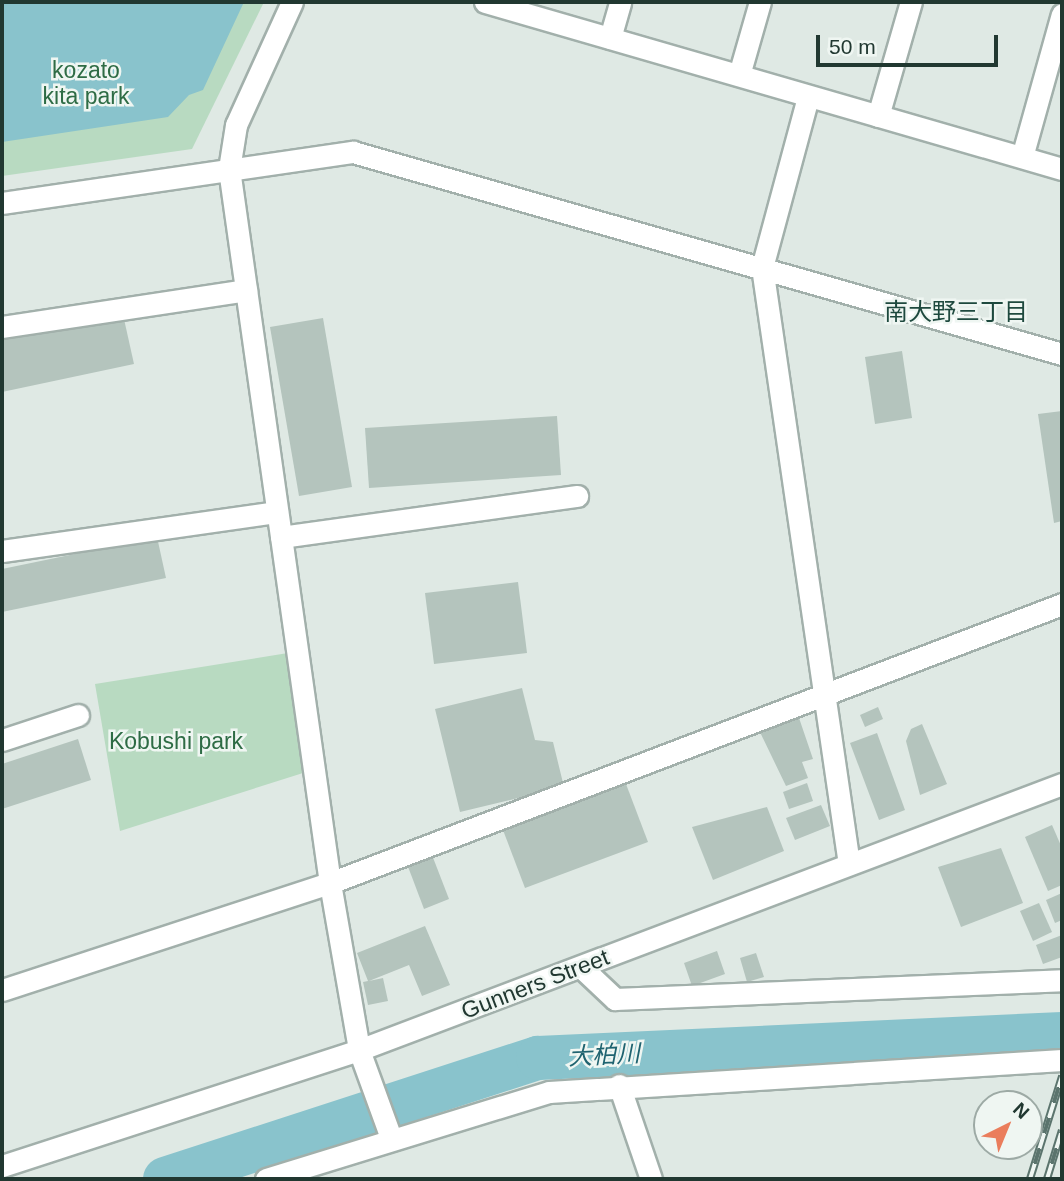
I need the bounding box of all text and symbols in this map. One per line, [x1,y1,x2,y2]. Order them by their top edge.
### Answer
scale bar [819,21,1001,65]
text: 50 m [829,35,876,58]
park label: kozato kita park [43,56,129,110]
district label: 南大野三丁目 [884,298,1028,326]
park label: Kobushi park [109,727,243,755]
street label: Gunners Street [457,943,613,1025]
water label: 大柏川 [567,1039,641,1071]
north arrow [973,1090,1043,1160]
text: N [1009,1098,1033,1123]

